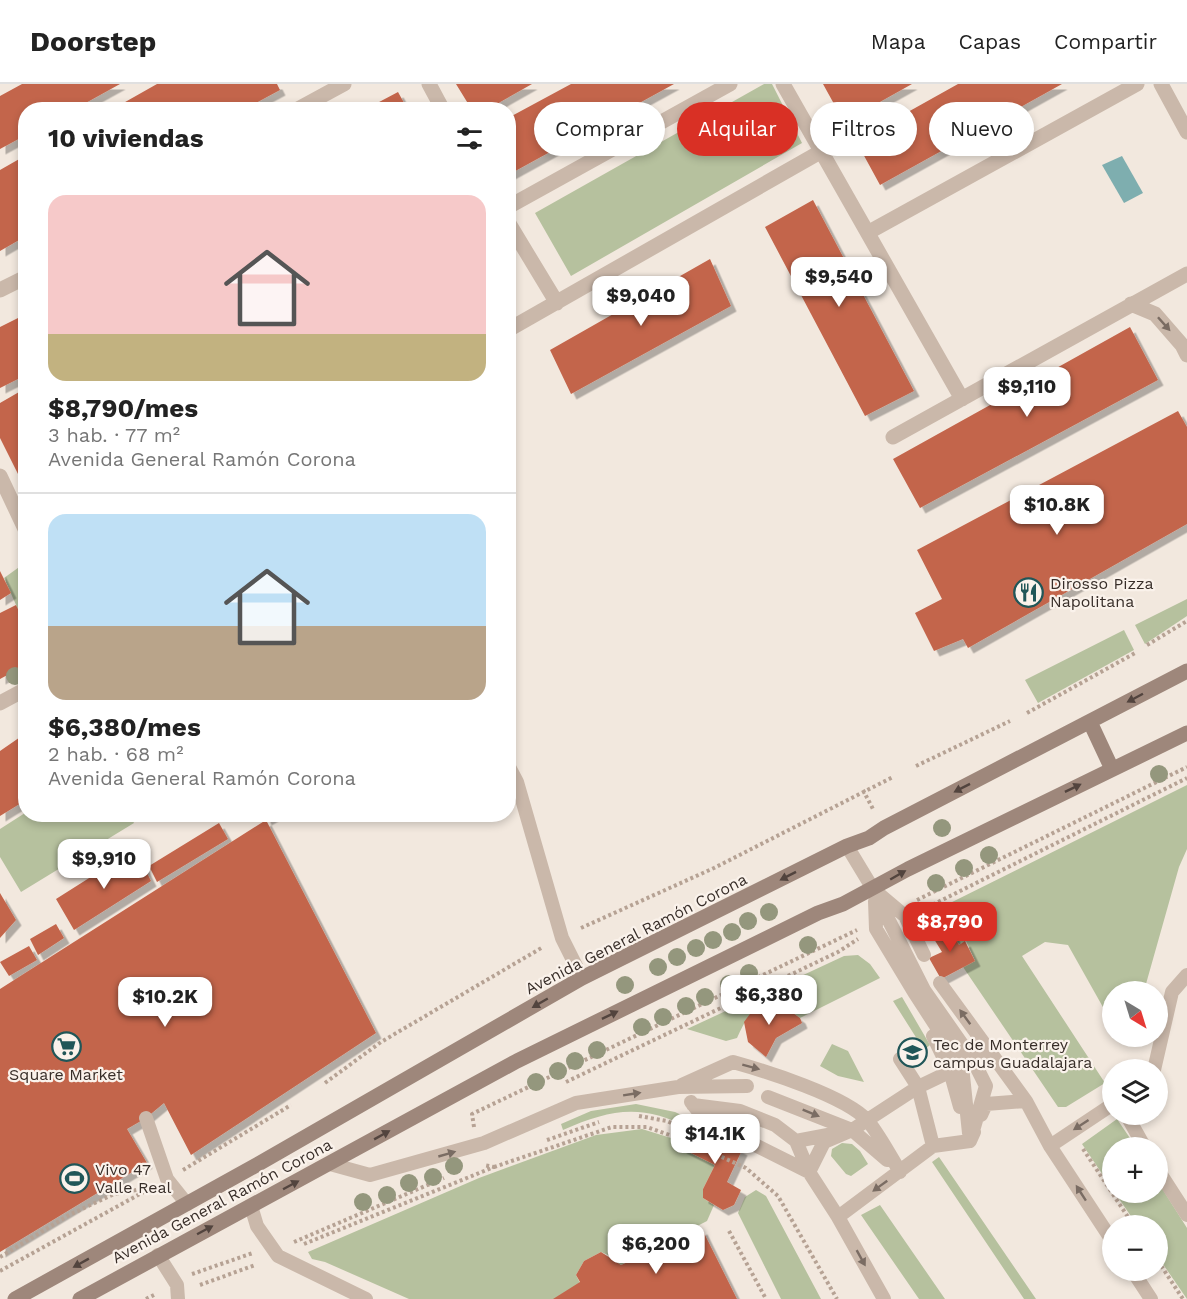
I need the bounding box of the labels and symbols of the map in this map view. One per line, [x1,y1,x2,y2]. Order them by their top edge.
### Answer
pin: $9,540 [790,257,888,308]
pin: $9,040 [592,276,690,327]
one-way arrow [1157,316,1170,331]
pin: $9,110 [978,367,1076,418]
pin: $10.8K [1008,485,1106,536]
place label: Dirosso Pizza Napolitana [1050,574,1154,611]
restaurant icon: Dirosso Pizza Napolitana [1013,576,1045,608]
one-way arrow [1126,693,1143,703]
one-way arrow [953,782,971,792]
one-way arrow [1064,784,1082,794]
pin: $9,910 [55,839,153,890]
street label: Avenida General Ramón Corona [522,870,750,998]
one-way arrow [780,871,797,881]
one-way arrow [890,871,907,881]
pin: $8,790 [901,902,999,953]
pin: $6,380 [720,975,818,1026]
pin: $10.2K [116,977,214,1028]
north arrow [1102,981,1168,1047]
one-way arrow [532,997,548,1008]
one-way arrow [959,1010,971,1026]
one-way arrow [601,1011,618,1020]
supermarket icon: Square Market [50,1030,82,1062]
place label: Tec de Monterrey campus Guadalajara [933,1035,1092,1072]
school or university icon: Tec de Monterrey campus Guadalajara [896,1037,928,1069]
one-way arrow [742,1063,760,1073]
place label: Square Market [9,1065,123,1084]
one-way arrow [622,1090,641,1099]
one-way arrow [802,1108,820,1118]
pin: $14.1K [666,1114,764,1165]
one-way arrow [1073,1119,1089,1130]
one-way arrow [373,1131,390,1141]
street label: Avenida General Ramón Corona [109,1135,335,1267]
one-way arrow [438,1149,456,1158]
place label: Vivo 47 Valle Real [95,1160,172,1197]
sports icon: Vivo 47 Valle Real [58,1162,90,1194]
one-way arrow [283,1180,300,1190]
one-way arrow [873,1180,888,1192]
one-way arrow [1076,1185,1087,1201]
pin: $6,200 [607,1224,705,1275]
one-way arrow [196,1226,214,1236]
one-way arrow [856,1250,866,1267]
one-way arrow [72,1258,89,1268]

